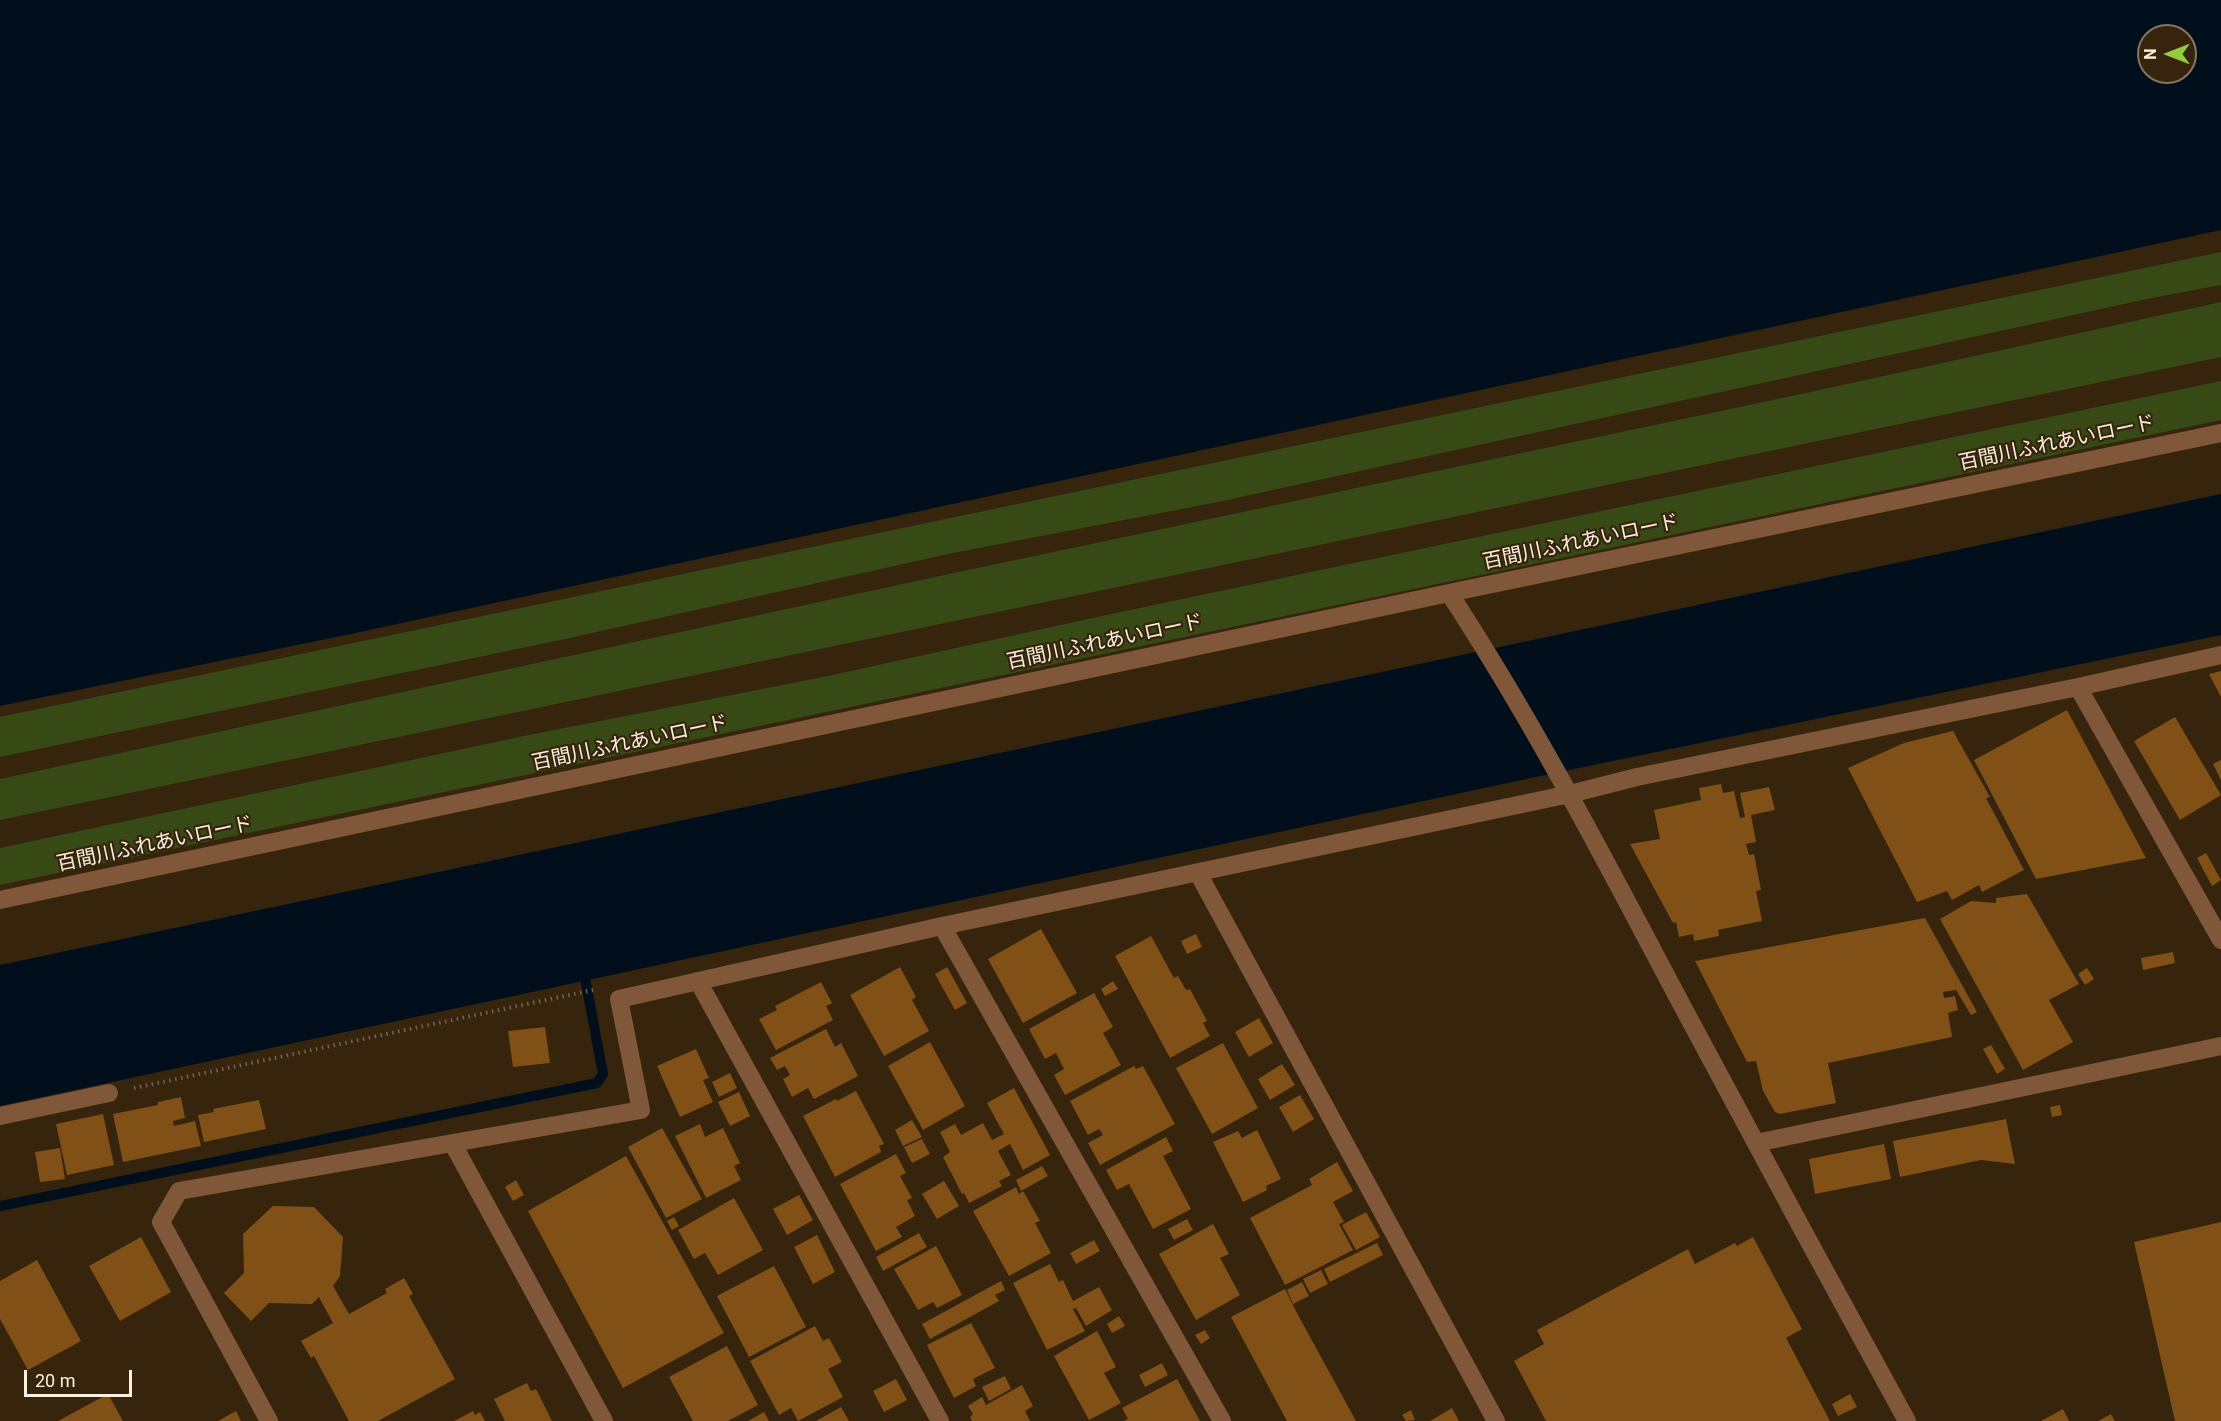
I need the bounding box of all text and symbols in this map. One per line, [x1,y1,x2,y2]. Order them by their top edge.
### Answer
north arrow [2137,24,2197,84]
text: N [2141,48,2160,60]
street label: 百間川ふれあいロード [1957,411,2157,477]
street label: 百間川ふれあいロード [1481,510,1681,576]
street label: 百間川ふれあいロード [1005,610,1205,676]
street label: 百間川ふれあいロード [530,711,730,777]
street label: 百間川ふれあいロード [55,812,255,878]
scale bar [27,1358,135,1396]
text: 20 m [35,1370,75,1391]

